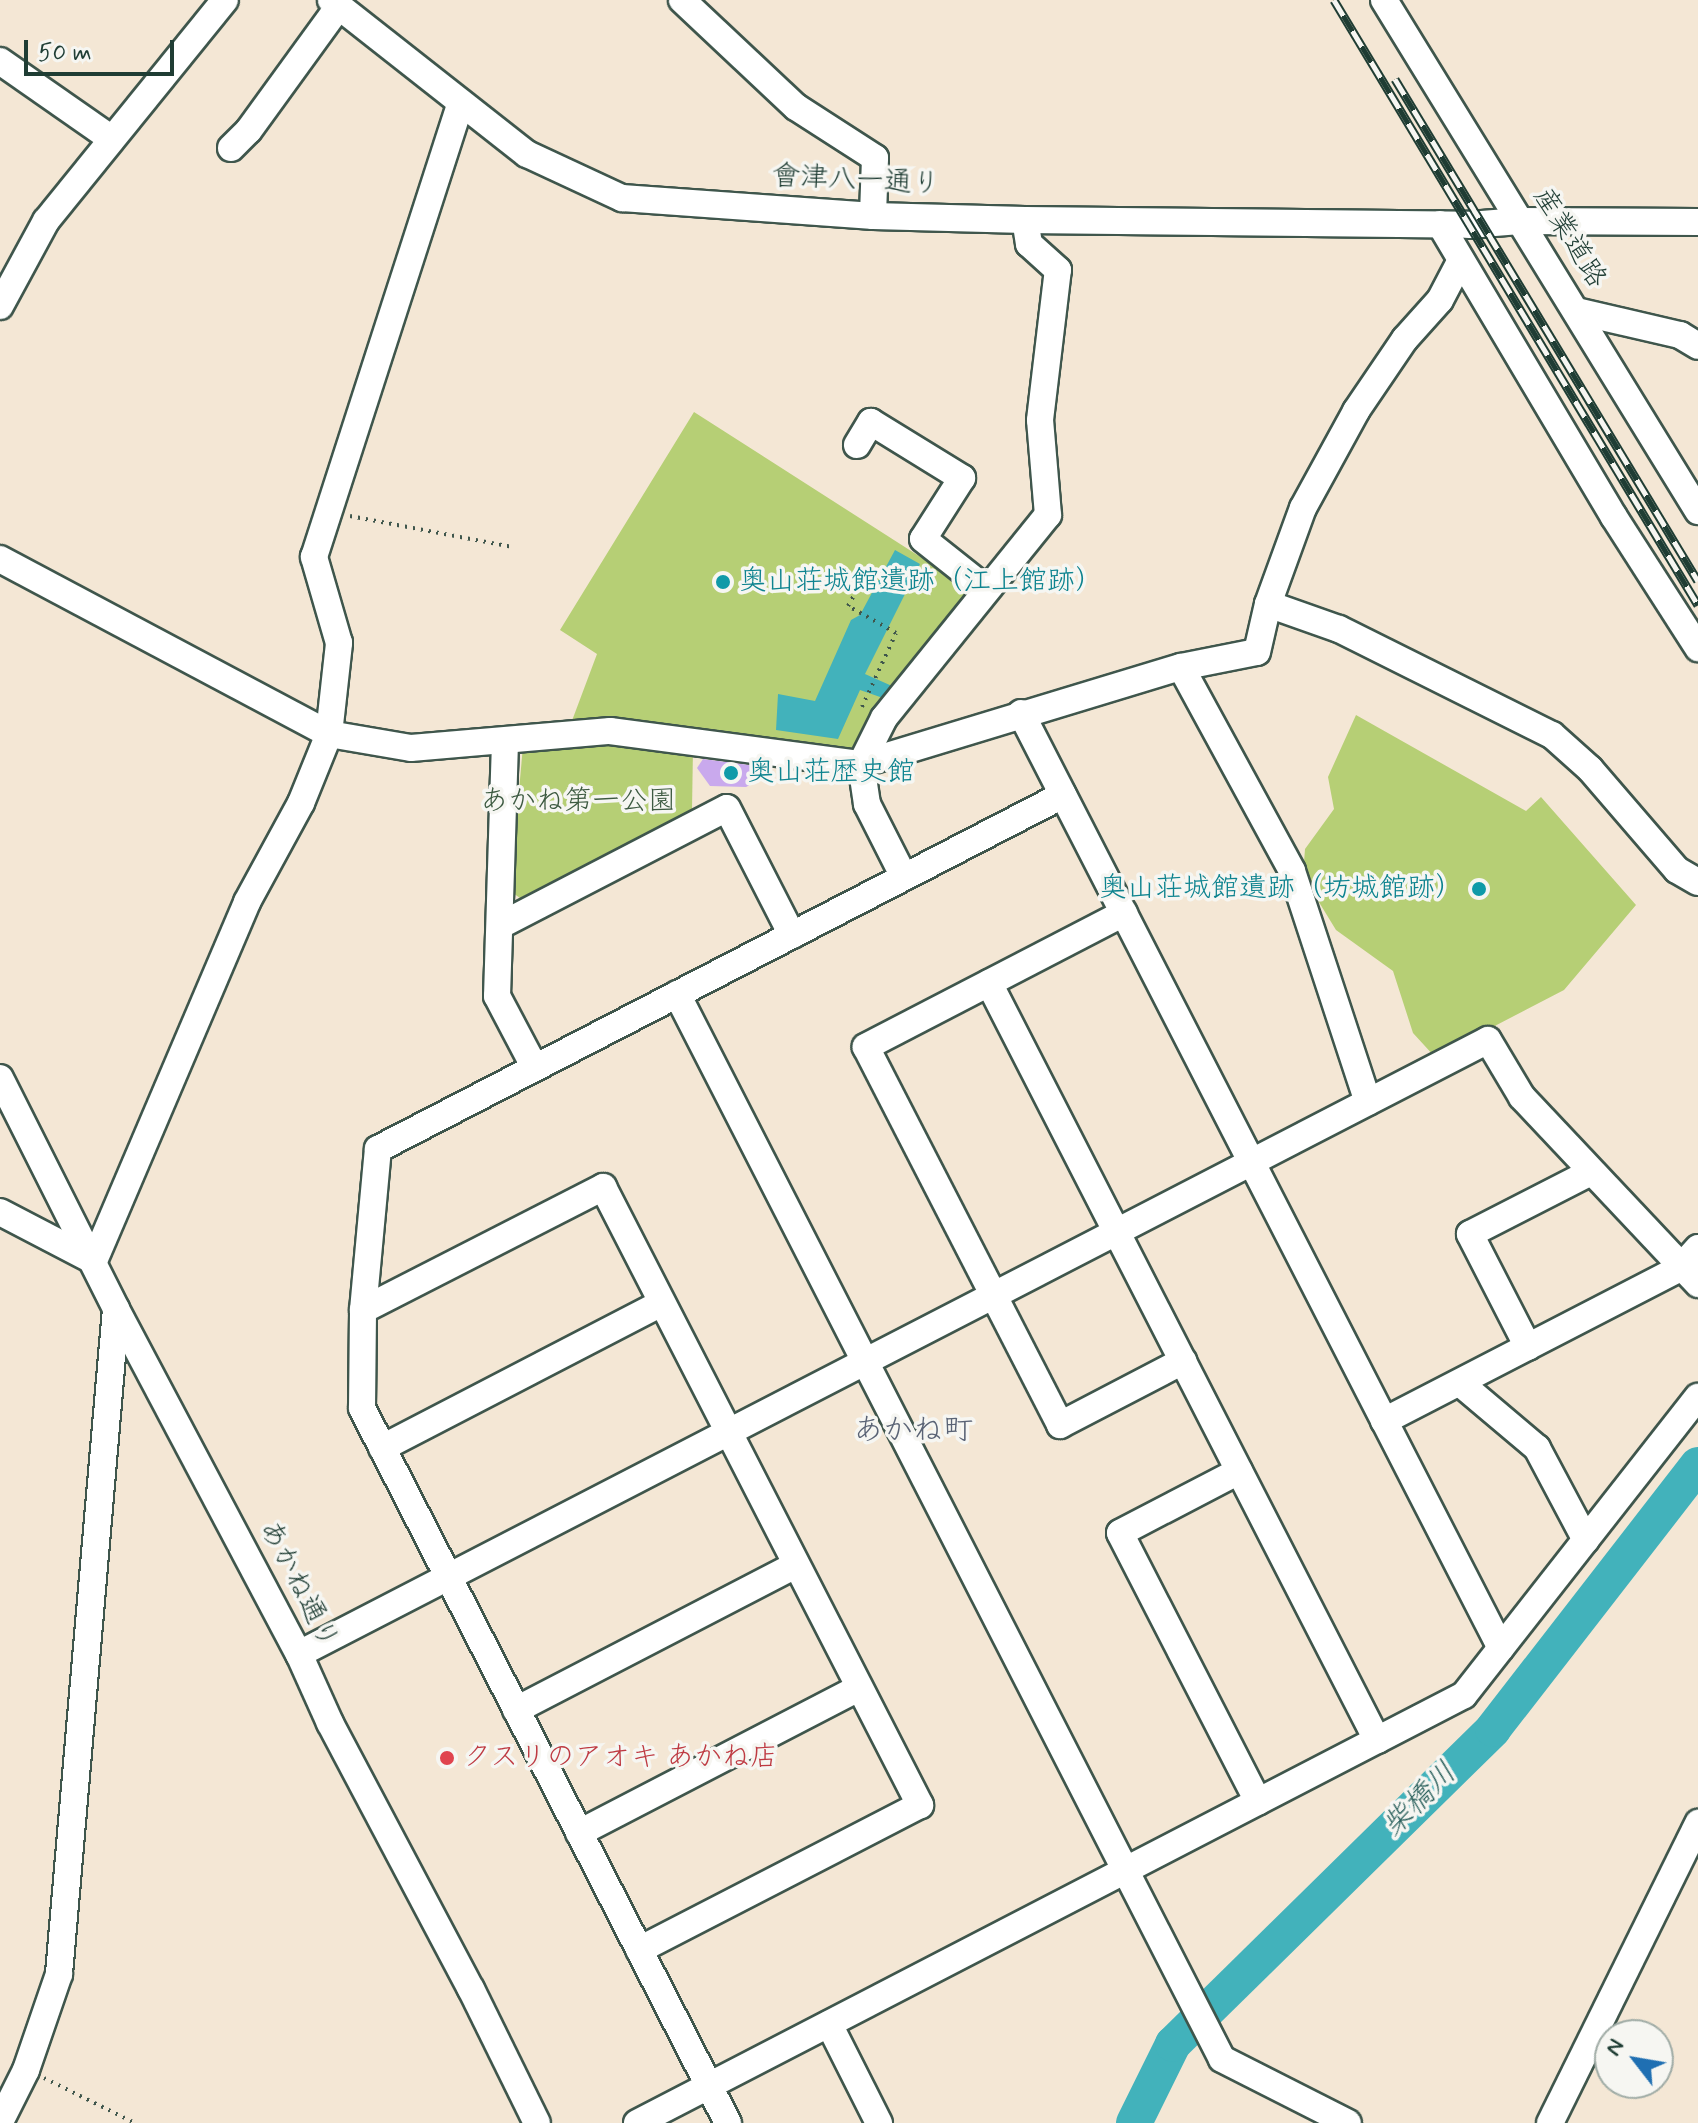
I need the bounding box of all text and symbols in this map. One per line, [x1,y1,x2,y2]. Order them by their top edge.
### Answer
scale bar [28,24,178,74]
text: 50 m [38,38,92,69]
street label: 會津八一通り [771,160,941,202]
street label: 産業道路 [1525,182,1613,294]
place label: 奥山荘城館遺跡（江上館跡） [739,565,1103,599]
marker: 奥山荘城館遺跡（江上館跡） [714,573,732,591]
place label: 奥山荘歴史館 [747,756,915,790]
marker: 奥山荘歴史館 [722,764,740,782]
park label: あかね第一公園 [480,785,676,819]
place label: 奥山荘城館遺跡（坊城館跡） [1099,872,1463,906]
marker: 奥山荘城館遺跡（坊城館跡） [1470,880,1488,898]
district label: あかね町 [853,1413,973,1449]
street label: あかね通り [251,1515,345,1655]
place label: クスリのアオキ あかね店 [463,1741,779,1775]
marker: クスリのアオキ あかね店 [438,1749,456,1767]
water label: 柴橋川 [1375,1755,1465,1845]
north arrow [1594,2019,1674,2099]
text: N [1599,2034,1631,2061]

